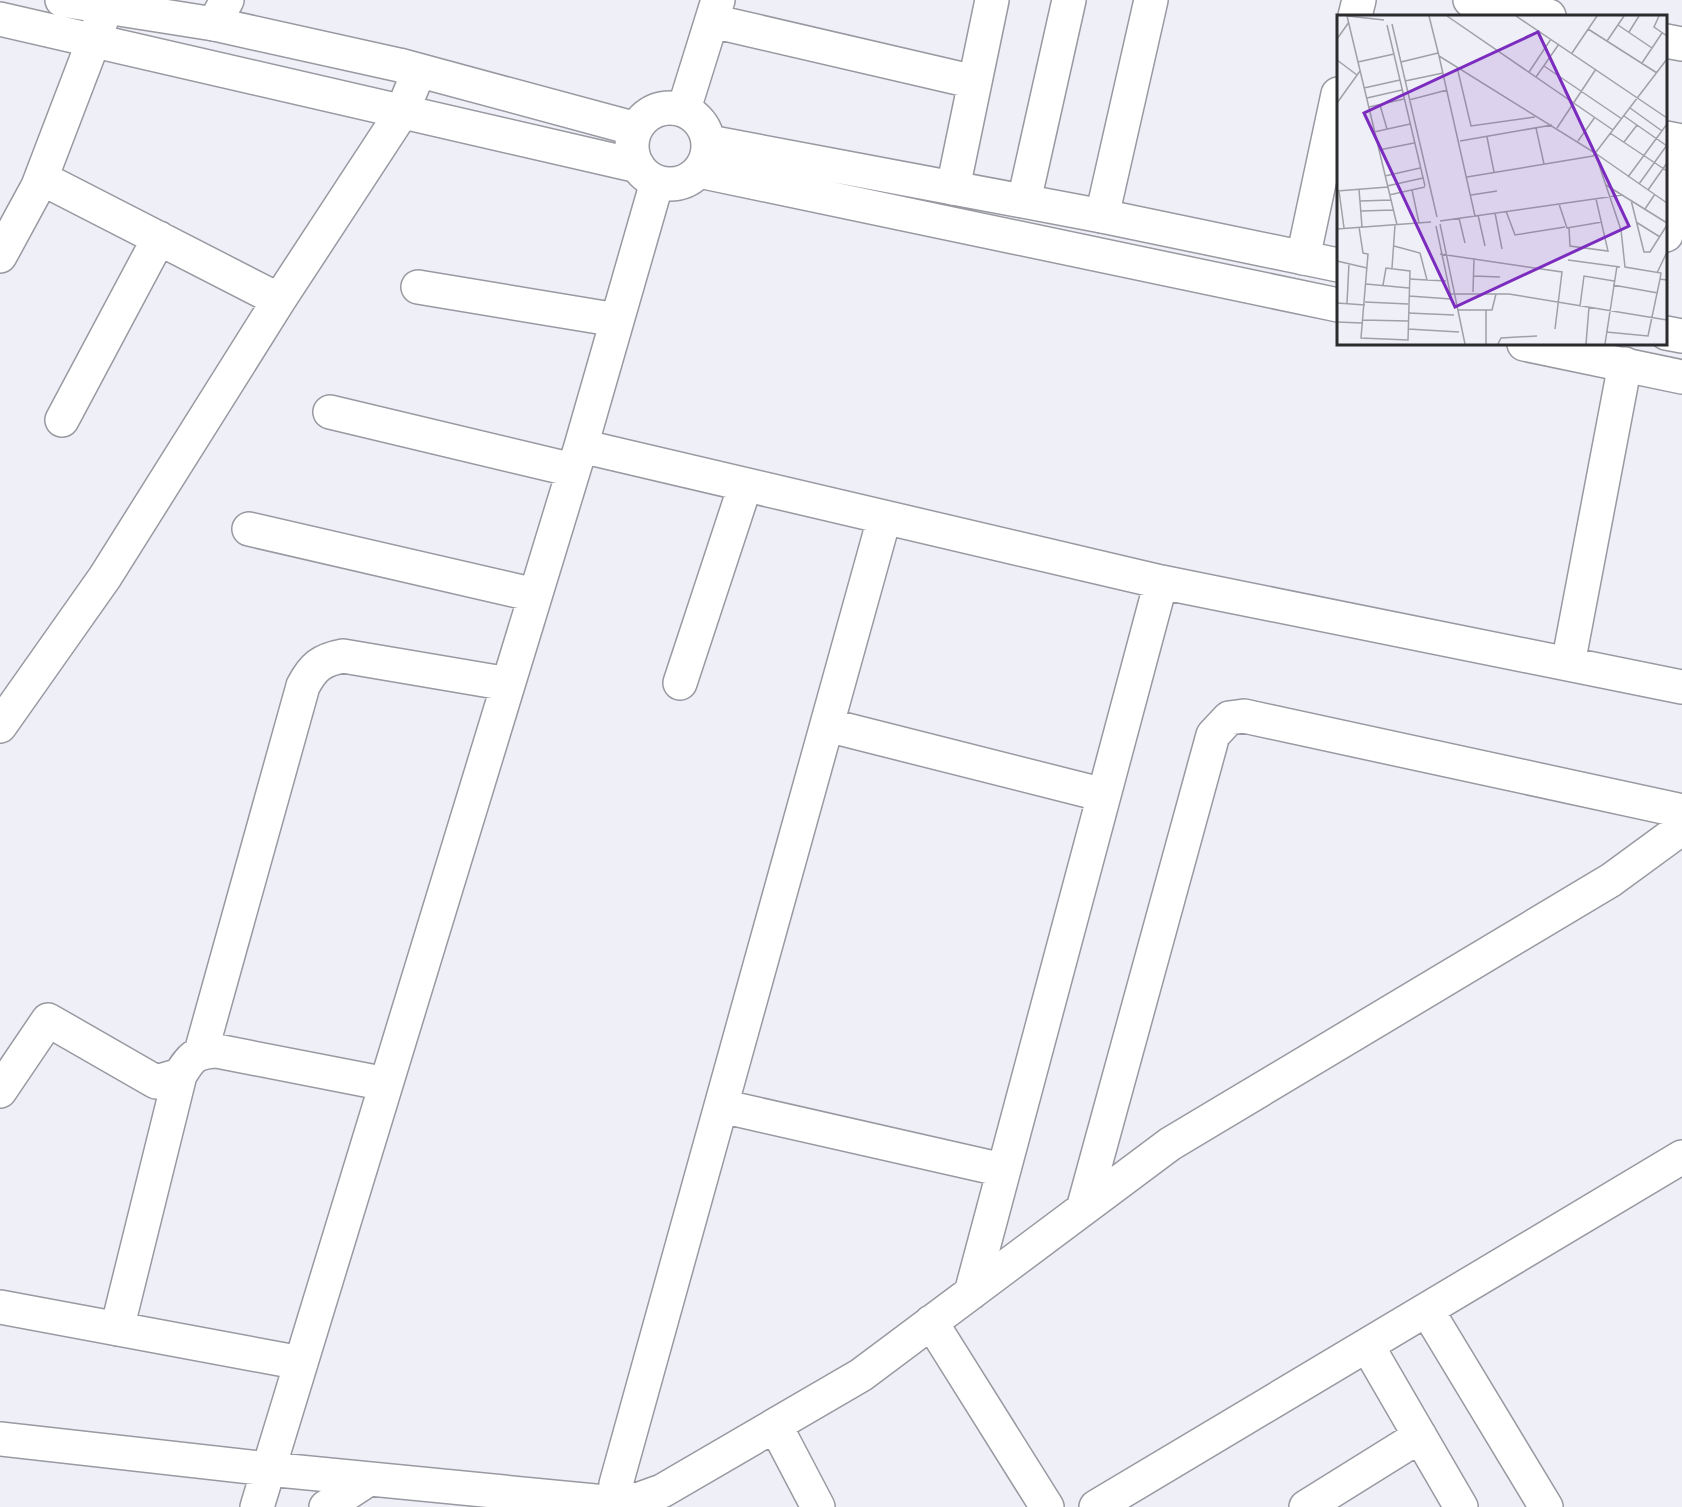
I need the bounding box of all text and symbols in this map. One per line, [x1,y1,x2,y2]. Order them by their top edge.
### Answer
inset map [1337,15,1667,345]

